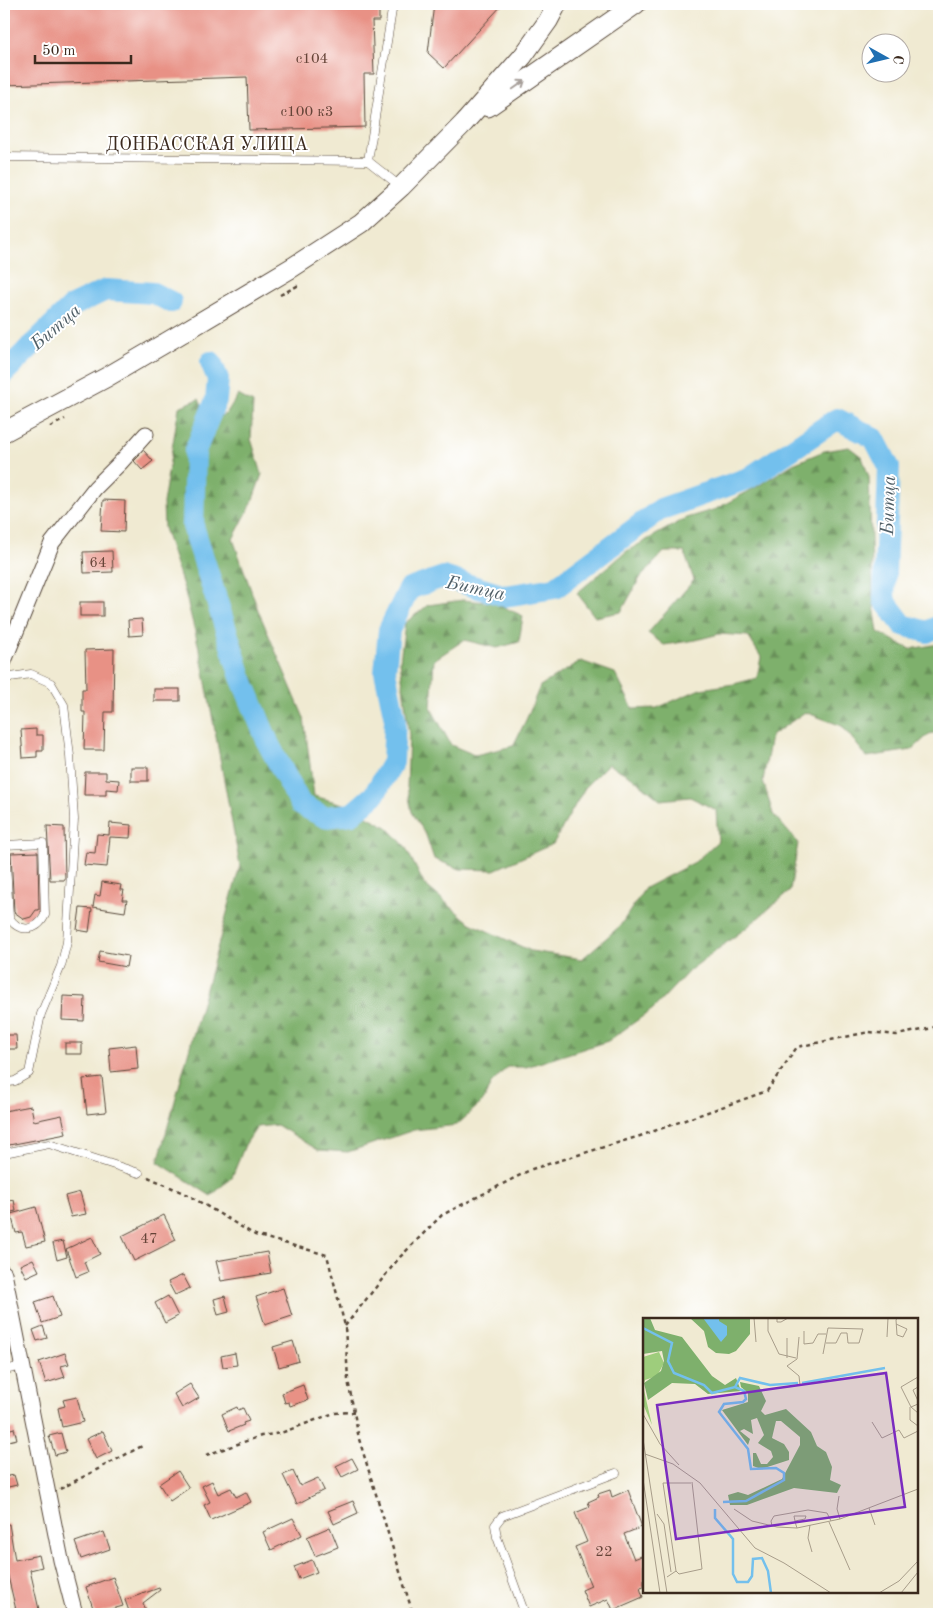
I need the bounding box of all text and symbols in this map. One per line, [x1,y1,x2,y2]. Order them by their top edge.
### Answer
scale bar [35,32,131,64]
north arrow [860,32,910,82]
text: 50 m [42,44,76,59]
house number: с104 [296,52,328,67]
text: С [890,54,905,65]
one-way arrow [512,80,526,90]
house number: с100 к3 [280,105,334,120]
street label: ДОНБАССКАЯ УЛИЦА [106,136,308,154]
water label: Битца [27,301,85,355]
water label: Битца [879,475,900,536]
house number: 64 [89,556,107,571]
water label: Битца [443,574,507,605]
house number: 47 [140,1232,158,1247]
inset map [643,1318,918,1593]
house number: 22 [595,1545,613,1560]

